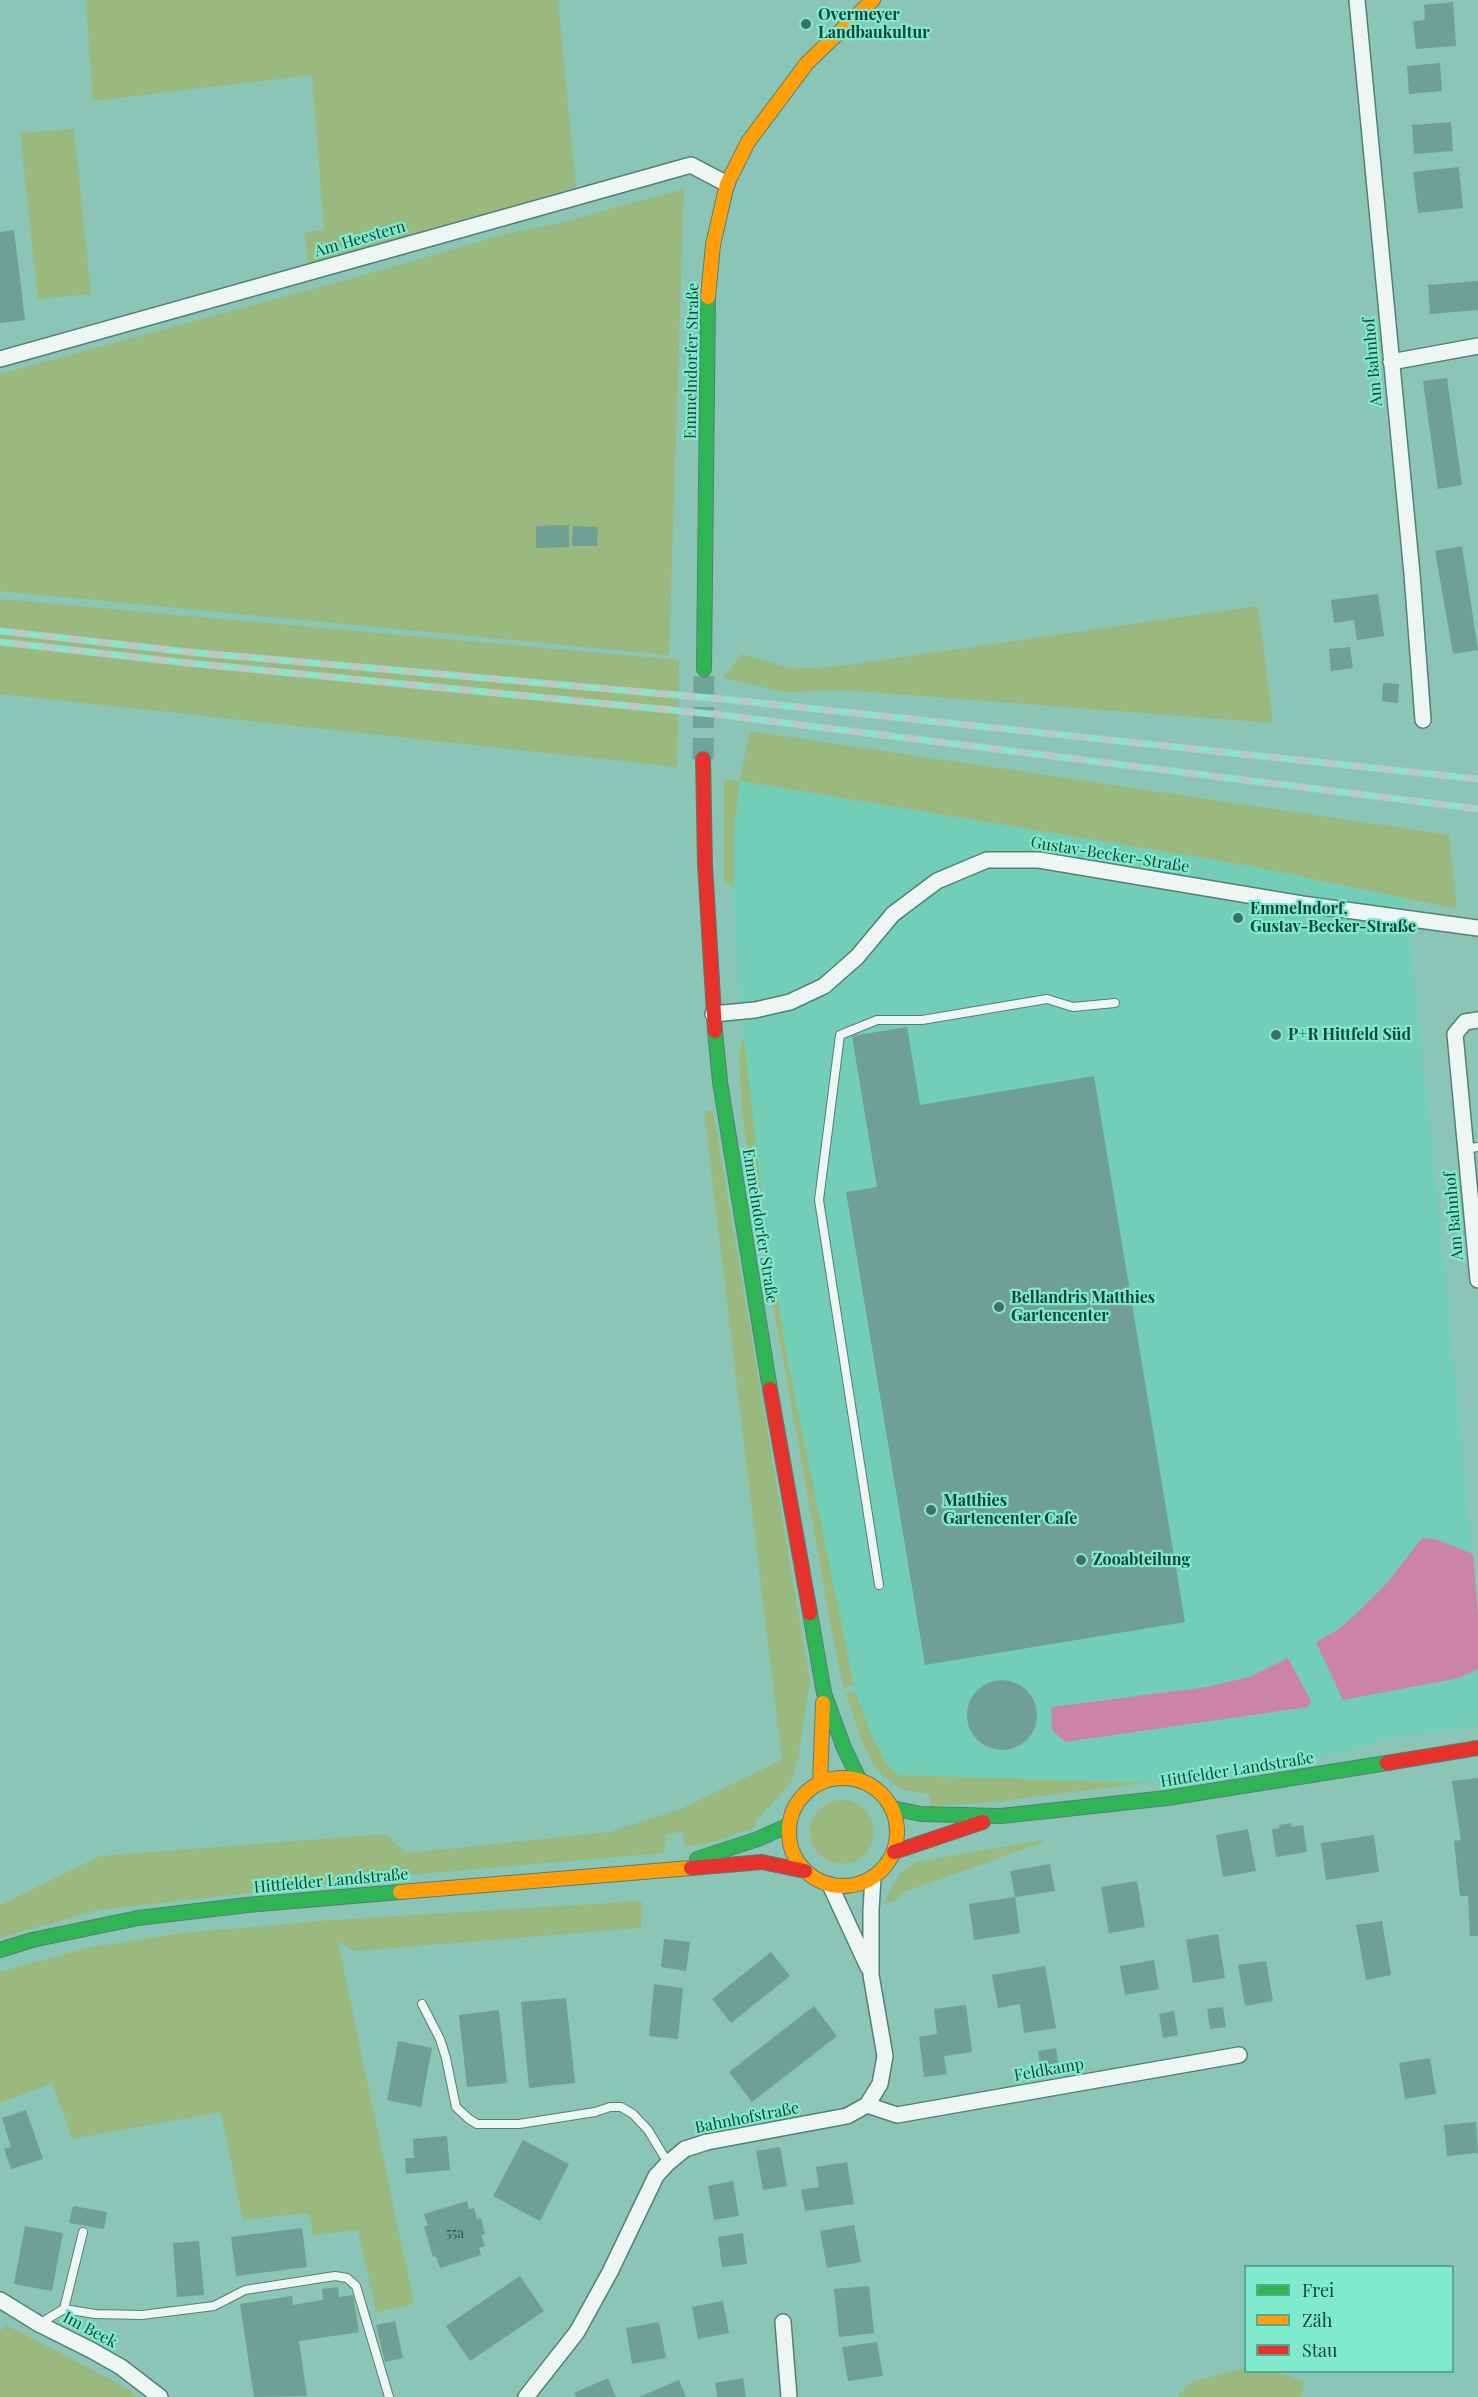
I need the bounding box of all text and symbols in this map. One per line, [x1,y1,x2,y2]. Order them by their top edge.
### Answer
place label: Overmeyer Landbaukultur [818,5,930,43]
marker: Overmeyer Landbaukultur [799,17,813,31]
street label: Am Heestern [312,217,408,261]
street label: Emmelndorfer Straße [681,283,703,439]
street label: Am Bahnhof [1360,317,1386,407]
street label: Gustav-Becker-Straße [1029,833,1191,877]
place label: Emmelndorf, Gustav-Becker-Straße [1250,899,1416,937]
marker: Emmelndorf, Gustav-Becker-Straße [1231,911,1245,925]
place label: P+R Hittfeld Süd [1288,1025,1411,1045]
marker: P+R Hittfeld Süd [1269,1028,1283,1042]
street label: Emmelndorfer Straße [738,1147,782,1305]
street label: Am Bahnhof [1441,1171,1467,1261]
place label: Bellandris Matthies Gartencenter [1011,1288,1155,1326]
marker: Bellandris Matthies Gartencenter [992,1300,1006,1314]
place label: Matthies Gartencenter Cafe [943,1491,1077,1529]
marker: Matthies Gartencenter Cafe [924,1503,938,1517]
place label: Zooabteilung [1093,1550,1190,1570]
marker: Zooabteilung [1074,1553,1088,1567]
street label: Hittfelder Landstraße [1159,1748,1315,1792]
street label: Hittfelder Landstraße [253,1865,409,1897]
street label: Feldkamp [1013,2054,1085,2086]
street label: Bahnhofstraße [693,2098,801,2138]
house number: 55a [446,2226,464,2242]
legend [1244,2265,1454,2373]
text: Frei [1302,2278,1334,2302]
street label: Im Beek [60,2308,120,2352]
text: Zäh [1302,2308,1332,2332]
text: Stau [1302,2338,1338,2362]

